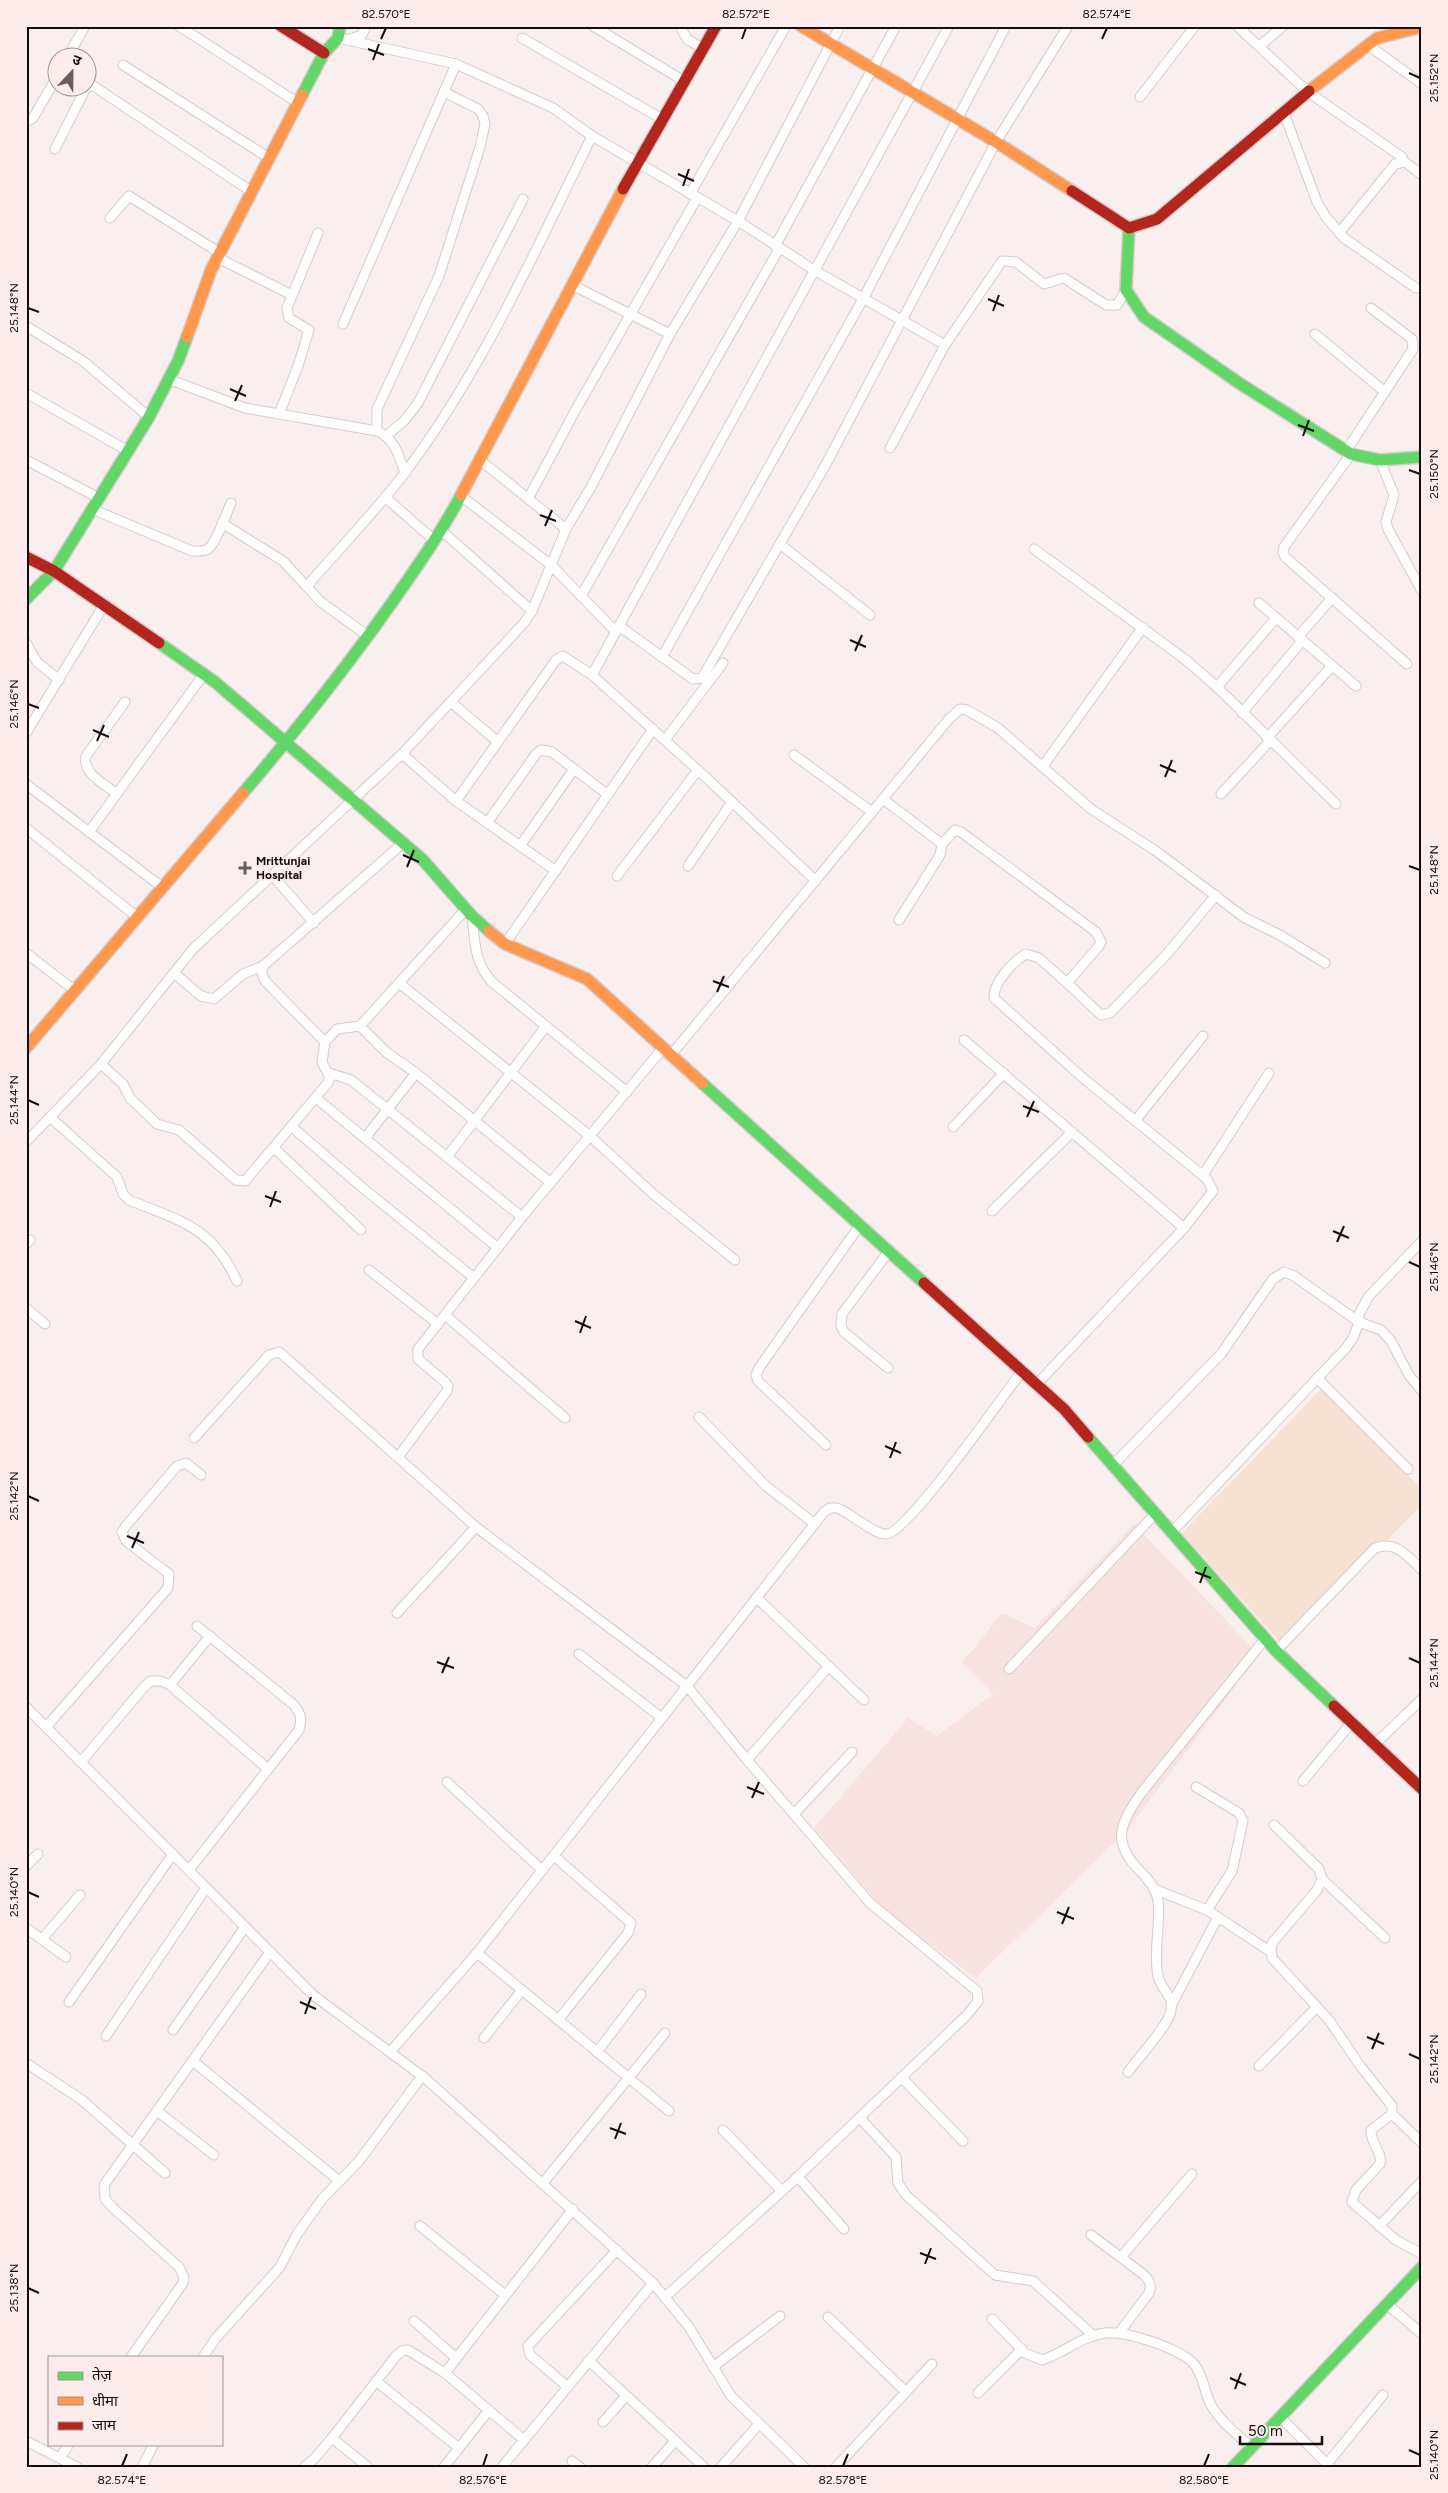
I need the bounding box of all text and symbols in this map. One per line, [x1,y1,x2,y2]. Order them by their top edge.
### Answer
text: 82.570°E [361,7,411,21]
text: 82.572°E [722,7,770,21]
text: 82.574°E [1083,7,1131,21]
north arrow [48,48,98,98]
text: उ [70,51,84,70]
text: 25.152°N [1427,54,1441,102]
text: 25.148°N [7,283,21,333]
text: 25.150°N [1427,449,1441,499]
text: 25.146°N [7,679,21,729]
text: 25.148°N [1427,845,1441,895]
place label: Mrittunjai Hospital [256,854,310,882]
marker: Mrittunjai Hospital [238,861,252,875]
text: 25.144°N [7,1075,21,1125]
text: 25.146°N [1427,1242,1441,1292]
text: 25.142°N [7,1472,21,1520]
text: 25.144°N [1427,1638,1441,1688]
text: 25.140°N [7,1867,21,1917]
text: 25.142°N [1427,2035,1441,2083]
text: 25.138°N [7,2264,21,2312]
legend [48,2356,222,2446]
text: तेज़ [92,2366,113,2384]
text: धीमा [92,2392,119,2410]
scale bar [1240,2413,1323,2445]
text: जाम [92,2416,117,2434]
text: 50 m [1248,2422,1283,2440]
text: 25.140°N [1427,2430,1441,2480]
text: 82.574°E [98,2473,146,2487]
text: 82.576°E [459,2473,507,2487]
text: 82.578°E [819,2473,867,2487]
text: 82.580°E [1179,2473,1229,2487]

